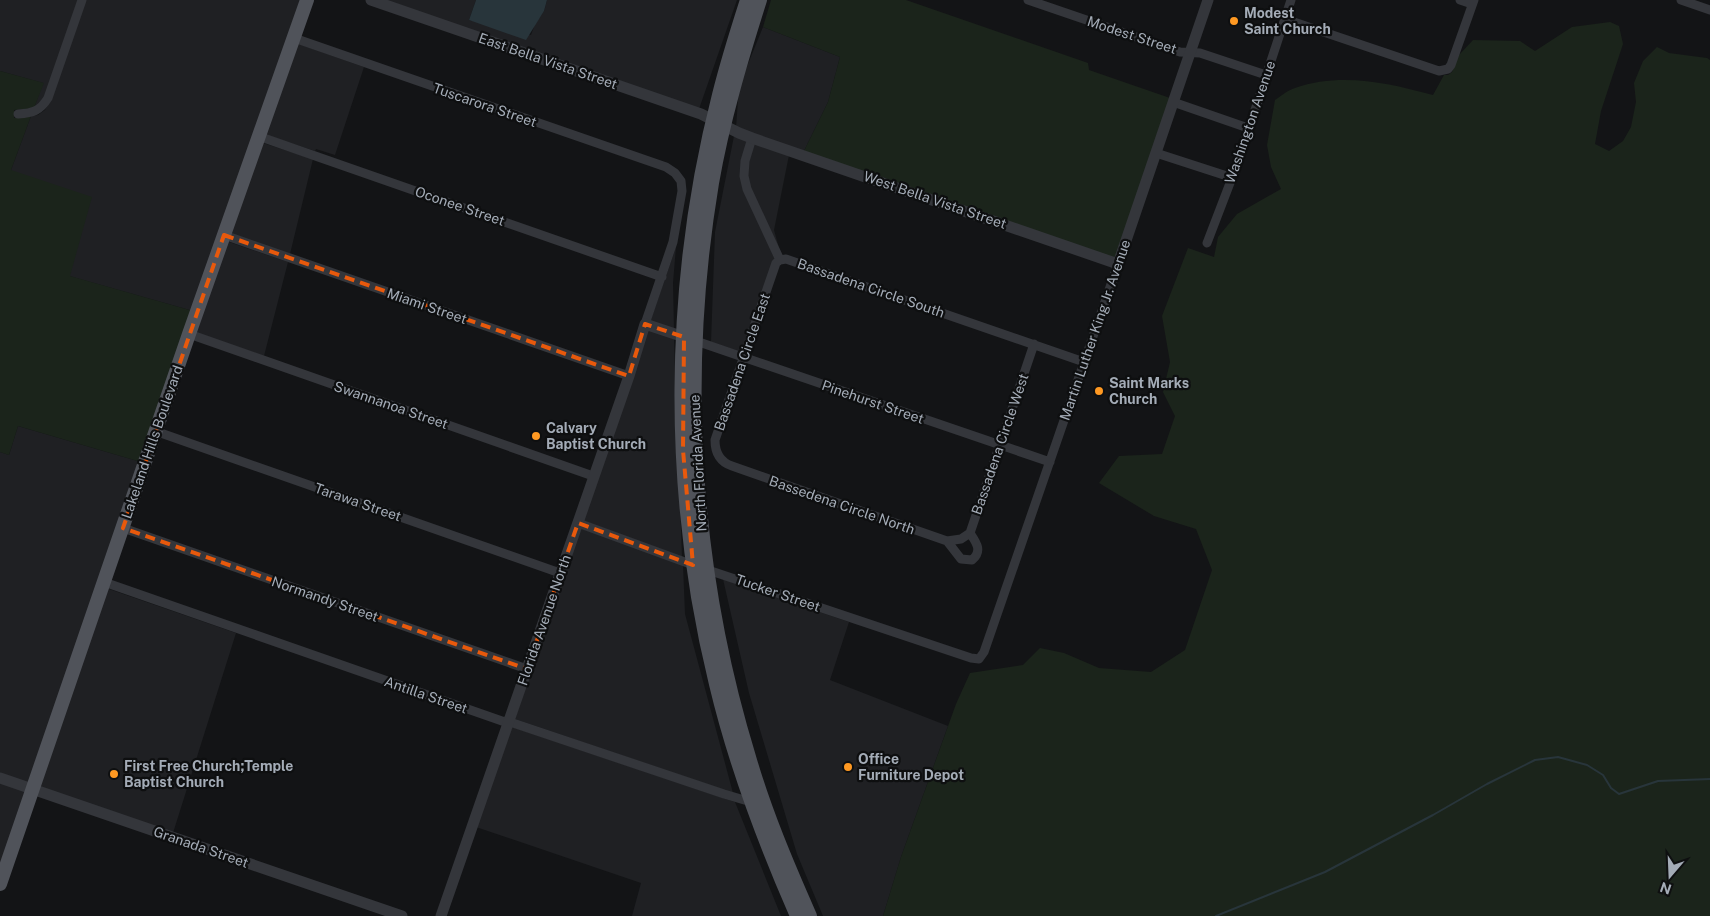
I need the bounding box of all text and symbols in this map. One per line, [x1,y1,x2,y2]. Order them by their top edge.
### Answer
place label: Modest Saint Church [1244,5,1331,37]
street label: Modest Street [1085,13,1179,57]
marker: Modest Saint Church [1228,15,1240,27]
street label: East Bella Vista Street [477,30,619,92]
street label: Washington Avenue [1221,58,1279,185]
street label: Tuscarora Street [431,80,539,130]
street label: West Bella Vista Street [861,168,1009,232]
street label: Oconee Street [413,183,507,229]
street label: Martin Luther King Jr. Avenue [1056,237,1134,423]
street label: Bassadena Circle South [795,255,947,321]
street label: Miami Street [385,285,469,327]
street label: Bassadena Circle East [711,291,773,433]
street label: Lakeland Hills Boulevard [118,363,186,521]
street label: Bassadena Circle West [968,371,1032,517]
place label: Saint Marks Church [1109,375,1189,407]
street label: Pinehurst Street [820,377,926,427]
street label: Swannanoa Street [332,378,450,432]
marker: Saint Marks Church [1093,385,1105,397]
street label: North Florida Avenue [686,394,710,532]
place label: Calvary Baptist Church [546,420,646,452]
marker: Calvary Baptist Church [530,430,542,442]
street label: Bassedena Circle North [767,473,917,537]
street label: Tarawa Street [312,480,404,524]
street label: Florida Avenue North [514,553,574,687]
street label: Tucker Street [734,571,822,615]
street label: Normandy Street [270,573,380,625]
street label: Antilla Street [382,673,470,717]
place label: Office Furniture Depot [858,751,964,783]
place label: First Free Church;Temple Baptist Church [124,758,293,790]
marker: Office Furniture Depot [842,761,854,773]
marker: First Free Church;Temple Baptist Church [108,768,120,780]
street label: Granada Street [151,823,251,871]
north arrow [1645,851,1695,901]
text: N [1658,879,1674,898]

